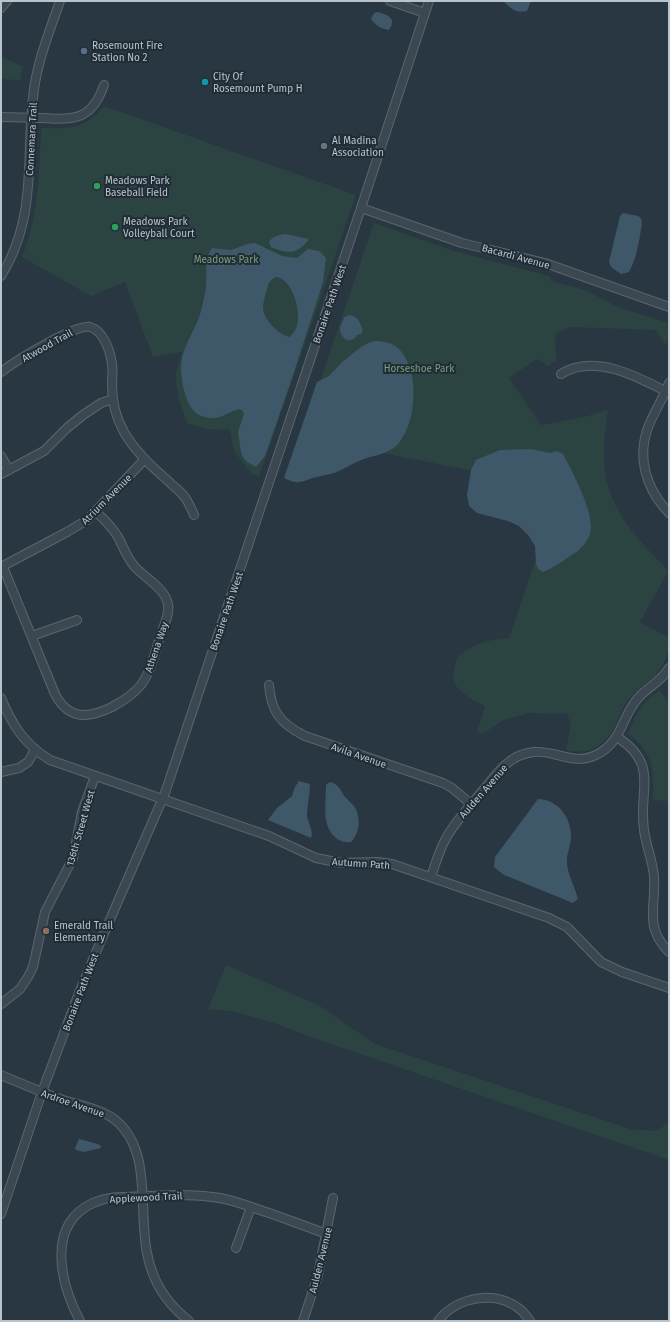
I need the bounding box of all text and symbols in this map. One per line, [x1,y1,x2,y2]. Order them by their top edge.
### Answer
place label: Rosemount Fire Station No 2 [92,40,163,64]
marker: Rosemount Fire Station No 2 [79,46,89,56]
place label: City Of Rosemount Pump H [213,71,303,95]
marker: City Of Rosemount Pump H [200,77,210,87]
street label: Connemara Trail [24,102,40,176]
place label: Al Madina Association [332,135,384,159]
marker: Al Madina Association [319,141,329,151]
place label: Meadows Park Baseball Field [105,175,170,199]
marker: Meadows Park Baseball Field [92,181,102,191]
place label: Meadows Park Volleyball Court [123,216,195,240]
marker: Meadows Park Volleyball Court [110,222,120,232]
street label: Bacardi Avenue [480,242,551,272]
park label: Meadows Park [194,254,259,266]
street label: Bonaire Path West [311,263,349,345]
street label: Atwood Trail [20,327,75,365]
park label: Horseshoe Park [384,363,455,375]
street label: Atrium Avenue [79,472,134,527]
street label: Bonaire Path West [208,570,246,652]
street label: Athena Way [143,620,171,674]
street label: Avila Avenue [329,741,388,771]
street label: Aulden Avenue [457,762,510,821]
street label: 136th Street West [64,789,98,868]
street label: Autumn Path [331,856,390,872]
place label: Emerald Trail Elementary [54,920,113,944]
marker: Emerald Trail Elementary [41,926,51,936]
street label: Bonaire Path West [61,951,101,1033]
street label: Ardroe Avenue [40,1088,106,1120]
street label: Applewood Trail [109,1190,183,1206]
street label: Aulden Avenue [307,1226,335,1294]

